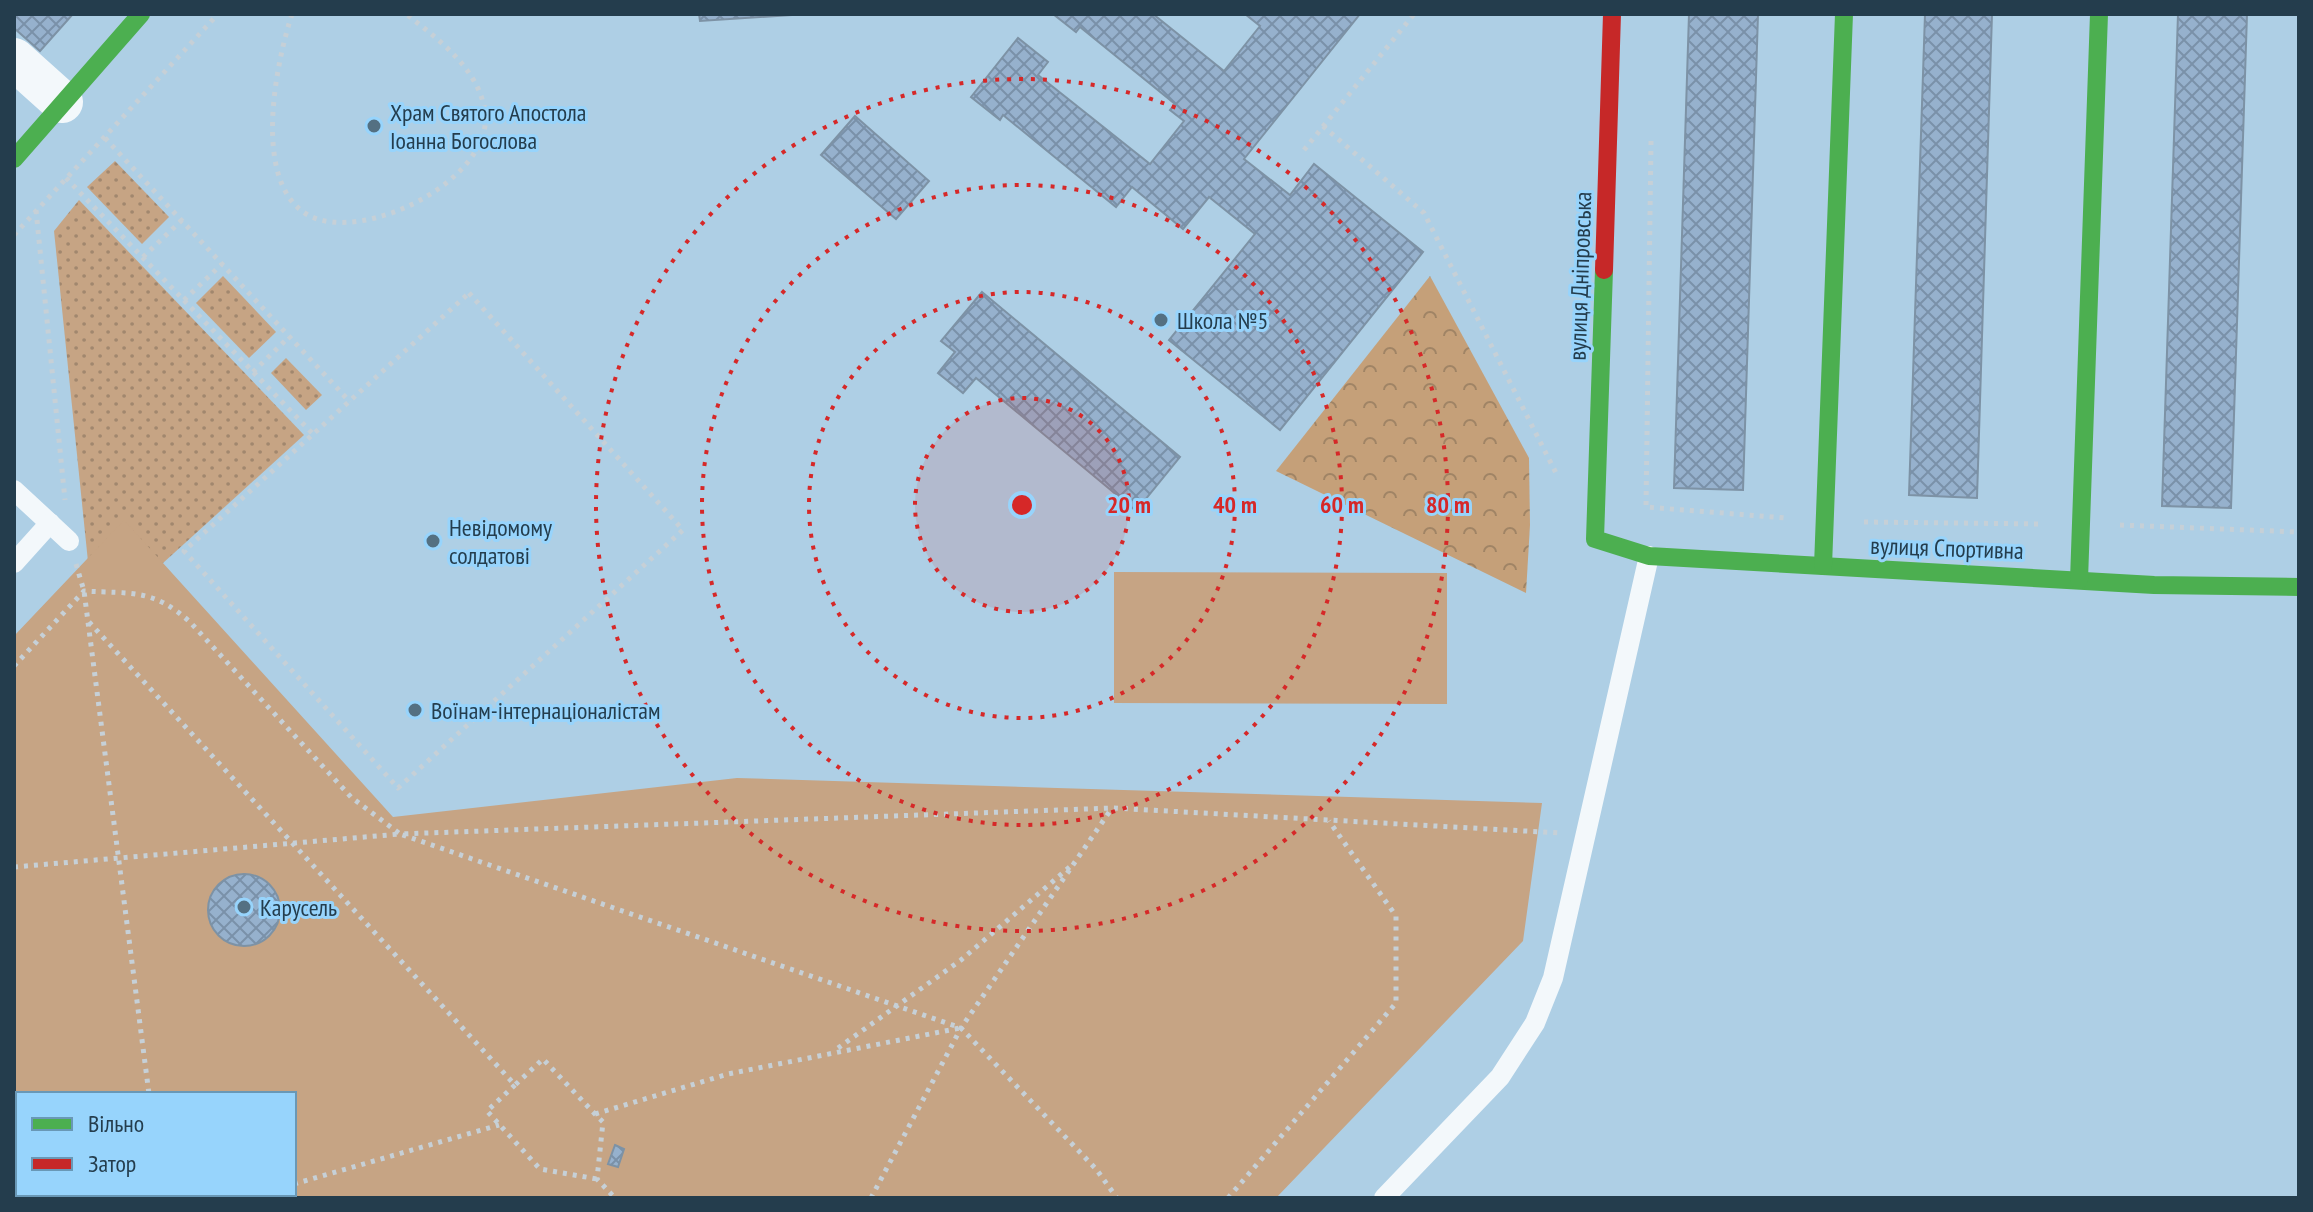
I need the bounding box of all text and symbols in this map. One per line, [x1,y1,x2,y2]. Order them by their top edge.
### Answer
place label: Храм Святого Апостола Іоанна Богослова [390,97,586,156]
marker: Храм Святого Апостола Іоанна Богослова [365,117,383,135]
street label: вулиця Дніпровська [1562,191,1598,361]
place label: Школа №5 [1177,305,1268,336]
marker: Школа №5 [1152,311,1170,329]
text: 20 m [1107,489,1151,520]
text: 40 m [1213,489,1257,520]
text: 60 m [1320,489,1364,520]
text: 80 m [1426,489,1470,520]
centre of rings [1008,491,1036,519]
place label: Невідомому солдатові [449,512,552,571]
street label: вулиця Спортивна [1870,530,2024,566]
marker: Невідомому солдатові [424,532,442,550]
place label: Воїнам-інтернаціоналістам [431,695,660,726]
marker: Воїнам-інтернаціоналістам [406,701,424,719]
place label: Карусель [260,892,337,923]
marker: Карусель [235,898,253,916]
legend [16,1092,296,1196]
text: Вільно [88,1108,144,1139]
text: Затор [88,1148,136,1179]

